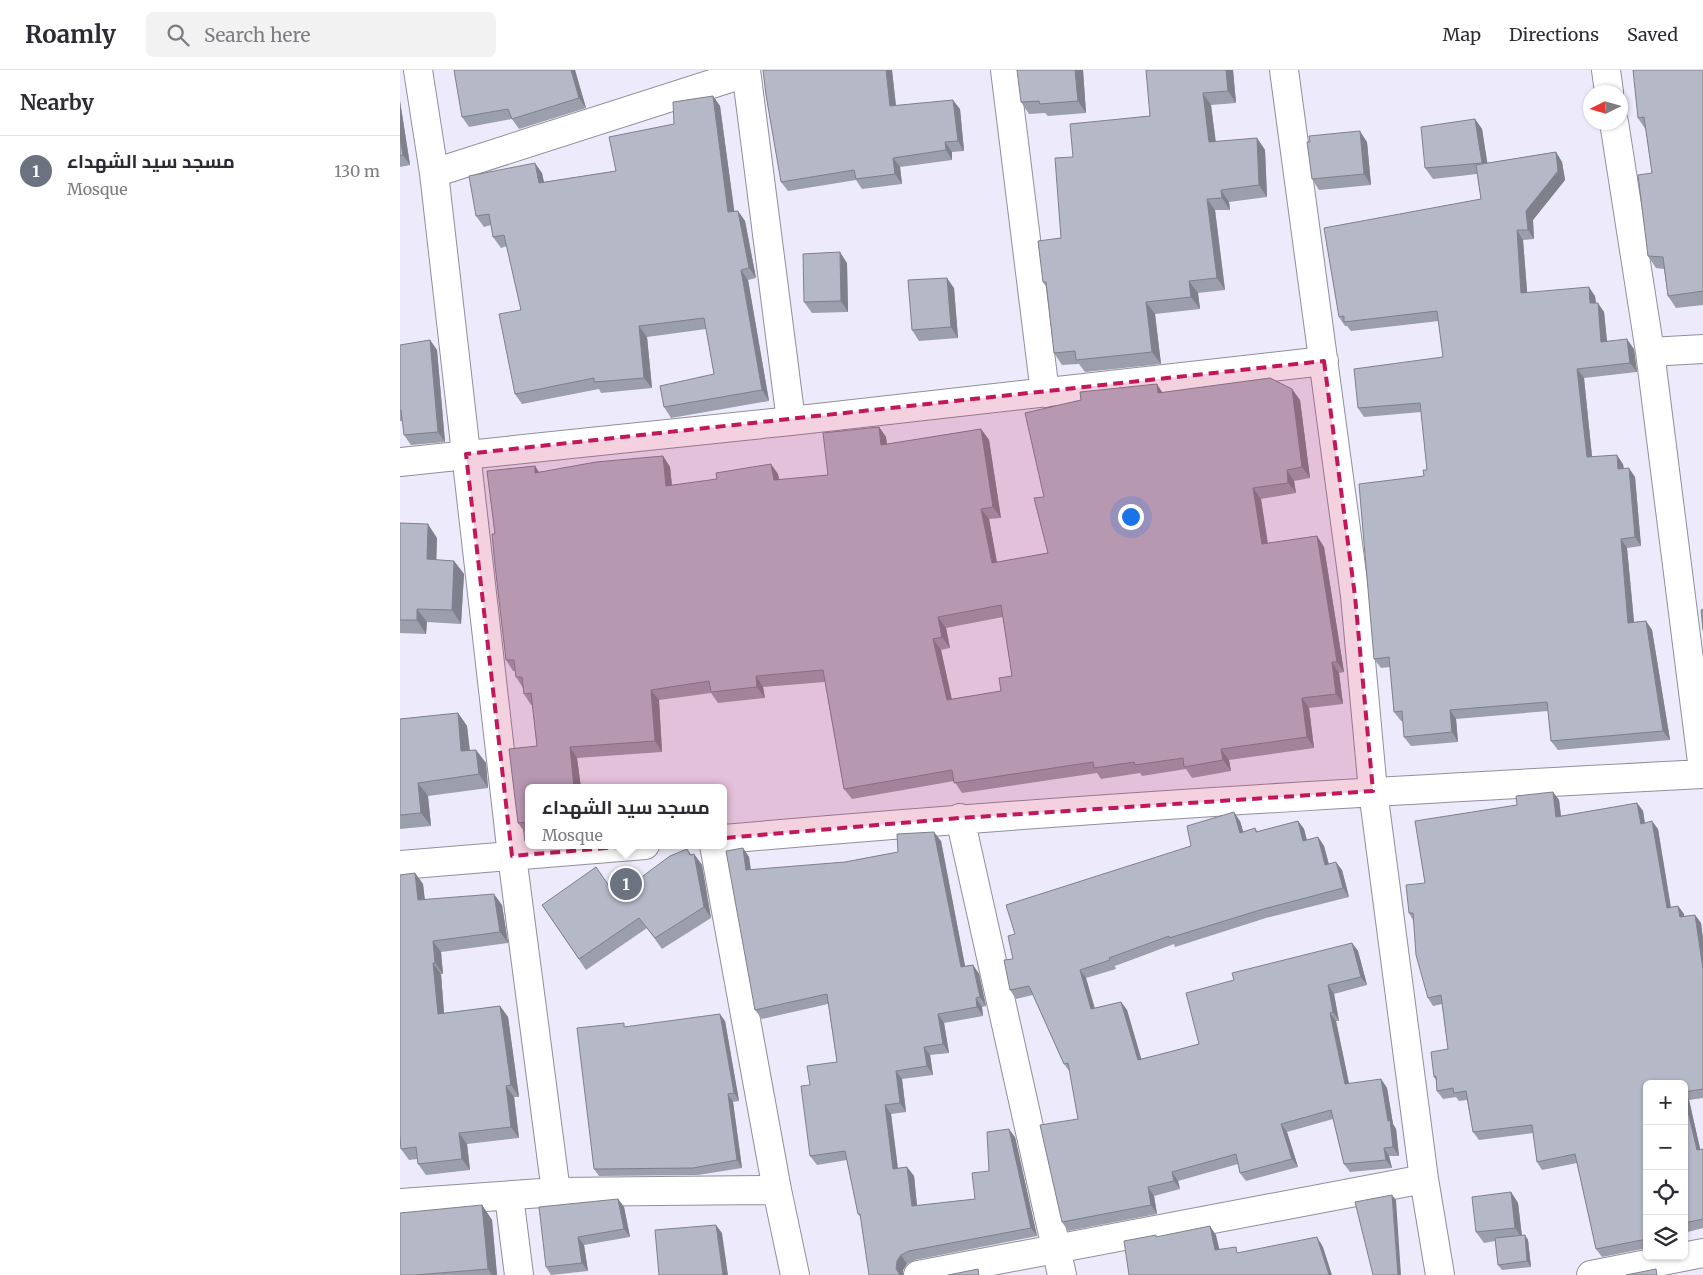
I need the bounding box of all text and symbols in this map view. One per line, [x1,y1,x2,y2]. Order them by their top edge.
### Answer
search box [146,12,496,57]
text: Roamly [25,19,116,50]
icon: search [164,21,192,49]
text: Search here [204,23,310,47]
text: Map [1443,23,1481,46]
text: Directions [1509,23,1599,46]
text: Saved [1627,23,1678,46]
north arrow [1583,85,1628,130]
text: Nearby [20,89,94,116]
text: مسجد سيد الشهداء [67,149,235,173]
text: 1 [32,161,40,181]
text: 130 m [334,161,380,181]
text: Mosque [67,179,128,199]
your location [1118,504,1144,530]
popup [525,784,727,849]
text: مسجد سيد الشهداء [542,795,710,819]
text: Mosque [542,825,603,845]
pin: 1 [610,865,642,903]
map controls [1643,1080,1688,1260]
button: + [1643,1080,1688,1125]
button: − [1643,1125,1688,1170]
button: locate [1643,1170,1688,1215]
button: layers [1643,1215,1688,1260]

